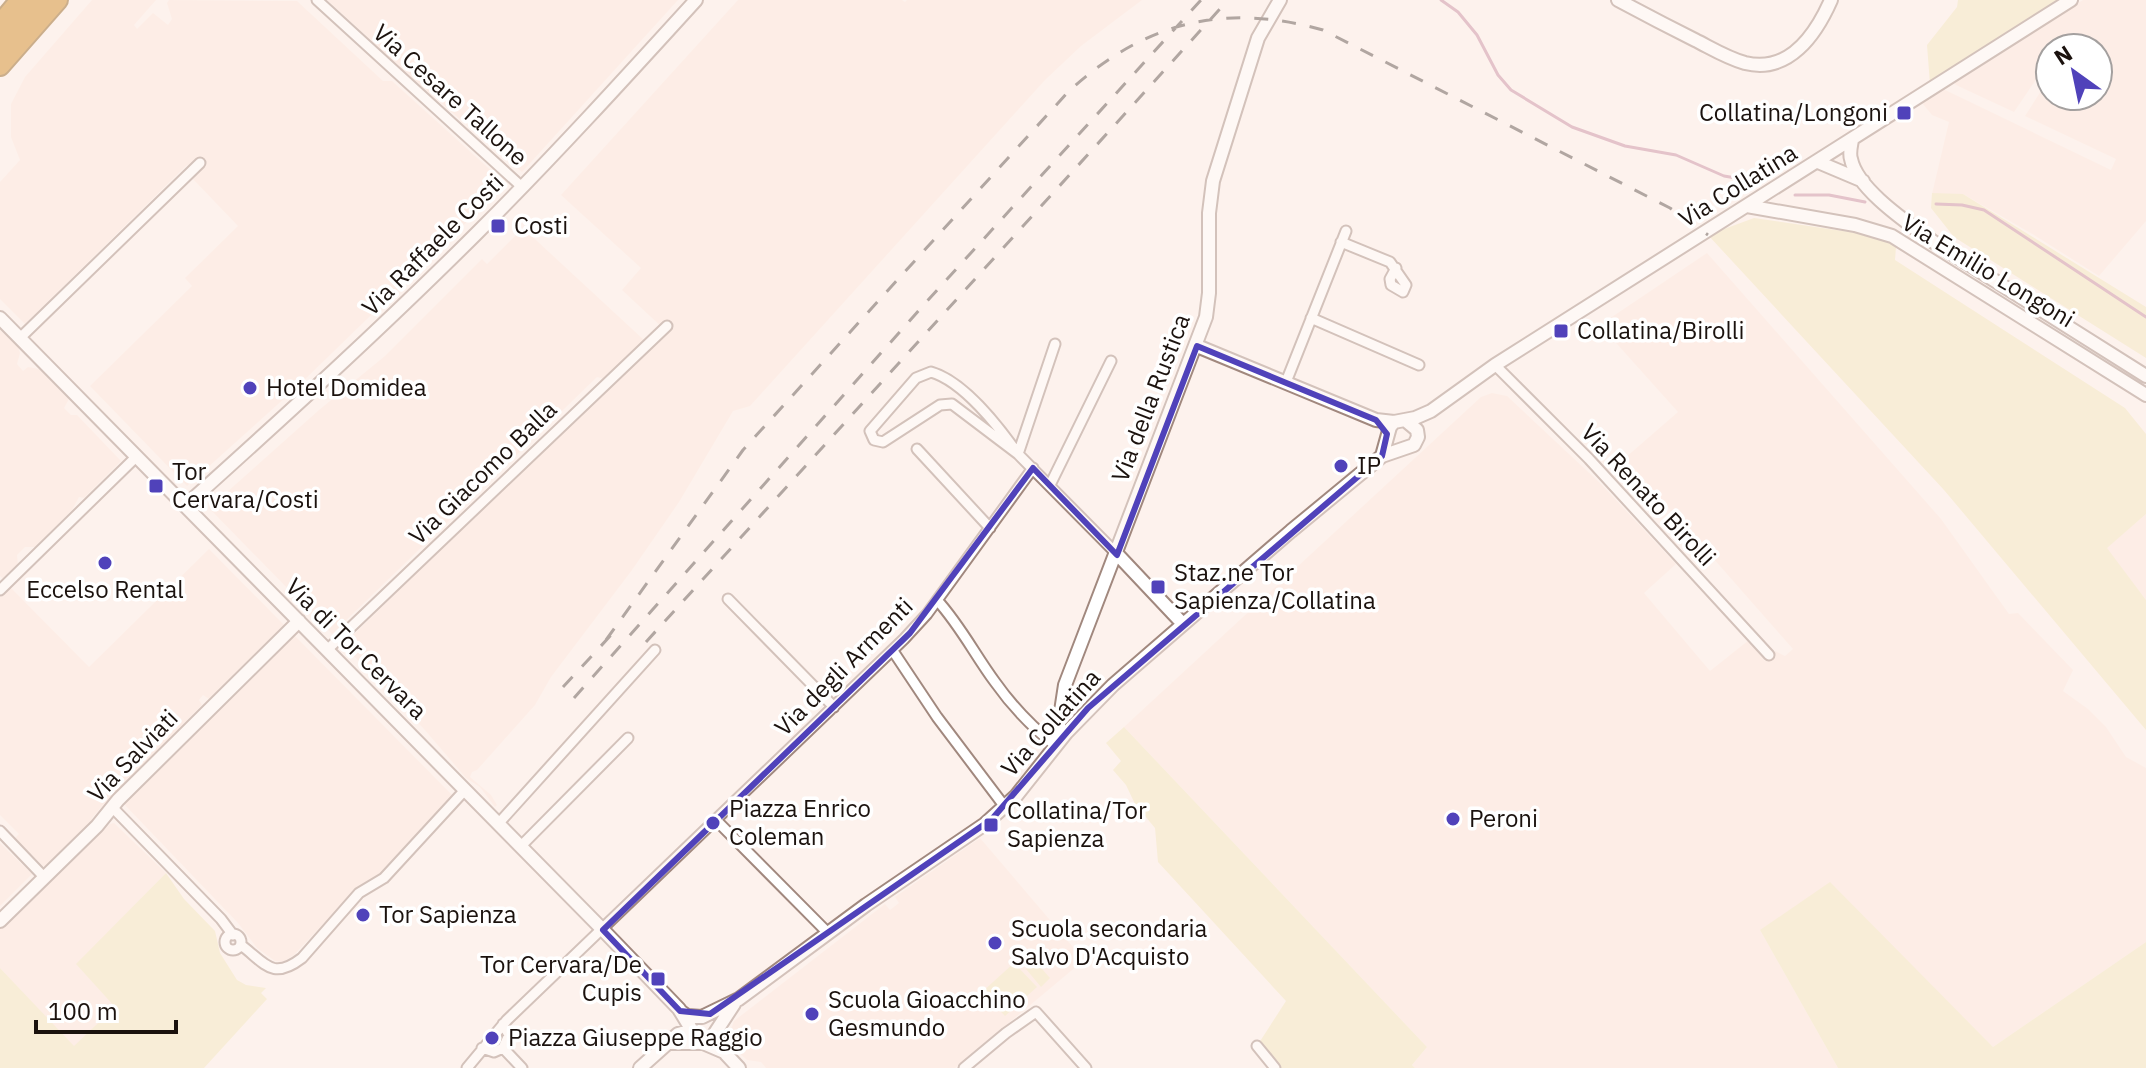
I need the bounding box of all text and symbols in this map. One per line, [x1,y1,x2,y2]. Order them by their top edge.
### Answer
street label: Via Cesare Tallone [367,16,535,172]
north arrow [2034,32,2114,112]
text: N [2048,38,2077,71]
place label: Collatina/Longoni [1699,96,1888,128]
marker: Collatina/Longoni [1895,104,1913,122]
street label: Via Collatina [1672,136,1803,234]
street label: Via Raffaele Costi [354,166,510,322]
street label: Via Emilio Longoni [1896,206,2081,334]
place label: Costi [514,209,568,241]
marker: Costi [489,217,507,235]
street label: Via della Rustica [1103,309,1197,486]
place label: Collatina/Birolli [1577,314,1744,346]
marker: Collatina/Birolli [1552,322,1570,340]
place label: Hotel Domidea [266,371,427,403]
marker: Hotel Domidea [241,379,259,397]
street label: Via Giacomo Balla [401,393,563,551]
street label: Via Renato Birolli [1574,416,1723,572]
place label: IP [1357,449,1381,481]
place label: Tor Cervara/Costi [172,455,319,515]
marker: IP [1332,457,1350,475]
marker: Tor Cervara/Costi [147,477,165,495]
marker: Eccelso Rental [96,554,114,572]
place label: Staz.ne Tor Sapienza/Collatina [1174,556,1376,616]
street label: Via di Tor Cervara [279,571,435,726]
place label: Eccelso Rental [26,573,184,605]
marker: Staz.ne Tor Sapienza/Collatina [1149,578,1167,596]
street label: Via degli Armenti [767,590,919,742]
street label: Via Collatina [994,662,1107,783]
street label: Via Salviati [80,702,184,809]
place label: Piazza Enrico Coleman [729,792,871,852]
place label: Collatina/Tor Sapienza [1007,794,1147,854]
place label: Peroni [1469,802,1538,834]
marker: Peroni [1444,810,1462,828]
marker: Piazza Enrico Coleman [704,814,722,832]
marker: Collatina/Tor Sapienza [982,816,1000,834]
place label: Tor Sapienza [379,898,517,930]
marker: Tor Sapienza [354,906,372,924]
place label: Scuola secondaria Salvo D'Acquisto [1011,912,1208,972]
marker: Scuola secondaria Salvo D'Acquisto [986,934,1004,952]
place label: Tor Cervara/De Cupis [480,948,642,1008]
marker: Tor Cervara/De Cupis [649,970,667,988]
place label: Scuola Gioacchino Gesmundo [828,983,1026,1043]
scale bar [36,984,176,1034]
text: 100 m [48,995,118,1027]
marker: Scuola Gioacchino Gesmundo [803,1005,821,1023]
place label: Piazza Giuseppe Raggio [508,1021,763,1053]
marker: Piazza Giuseppe Raggio [483,1029,501,1047]

